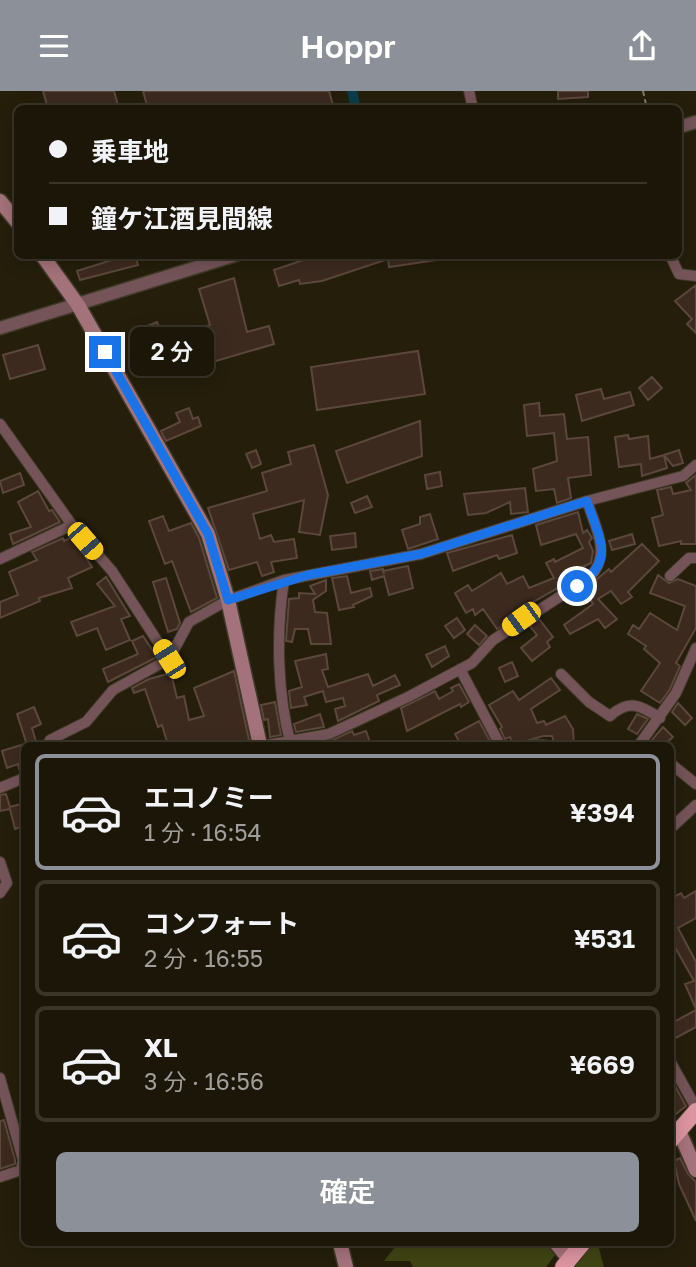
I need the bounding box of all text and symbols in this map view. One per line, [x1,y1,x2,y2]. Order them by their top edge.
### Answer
icon: menu [35,27,73,65]
text: Hoppr [300,27,396,65]
icon: share [623,27,661,65]
text: 乗車地 [91,136,169,167]
text: 鐘ケ江酒見間線 [91,203,273,234]
callout: 2 分 [130,327,214,377]
route end [89,336,121,368]
text: 2 分 [151,337,193,365]
car [64,518,107,564]
route start [561,570,593,602]
car [498,598,545,640]
car [149,636,190,682]
icon: car [60,781,123,844]
text: エコノミー [144,782,274,813]
text: ¥394 [570,797,635,828]
text: 1 分 · 16:54 [144,818,262,846]
icon: car [60,907,123,970]
text: コンフォート [144,908,299,939]
text: ¥531 [574,923,635,954]
text: 2 分 · 16:55 [144,944,263,972]
text: XL [144,1032,178,1063]
icon: car [60,1033,123,1096]
text: ¥669 [569,1049,635,1080]
text: 3 分 · 16:56 [144,1067,264,1095]
button: 確定 [56,1152,639,1232]

